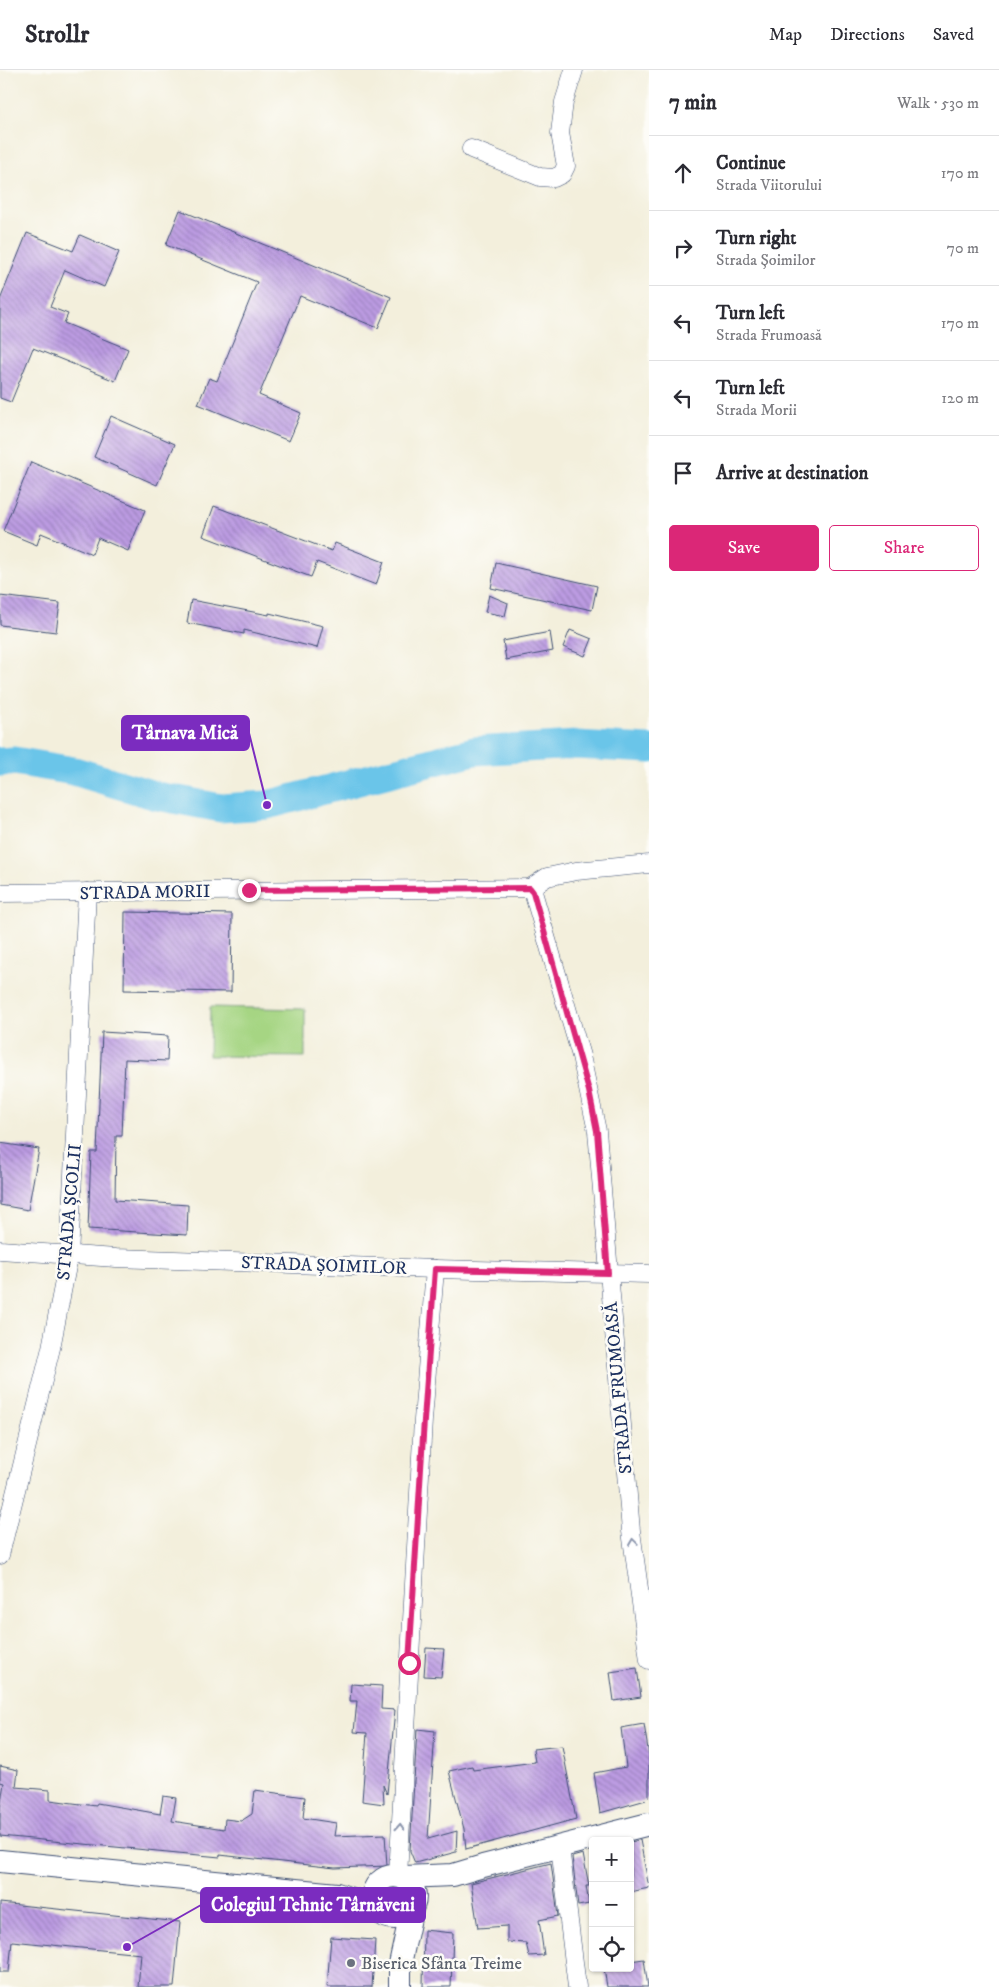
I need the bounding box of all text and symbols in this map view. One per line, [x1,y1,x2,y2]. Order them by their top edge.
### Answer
text: Strollr [25,20,89,50]
text: Map [769,24,802,46]
text: Directions [830,24,905,46]
text: Saved [933,24,974,46]
text: 7 min [669,90,717,116]
text: Walk · 530 m [897,93,979,113]
text: Continue [716,152,786,175]
icon: ahead [669,159,697,187]
text: 170 m [941,163,979,183]
text: Strada Viitorului [716,175,822,195]
text: Turn right [716,227,796,250]
icon: right [669,234,697,262]
text: 70 m [947,238,979,258]
text: Strada Șoimilor [716,250,815,270]
text: Turn left [716,302,785,325]
icon: left [669,309,697,337]
text: 170 m [941,313,979,333]
text: Strada Frumoasă [716,325,822,345]
text: Turn left [716,377,785,400]
icon: left [669,384,697,412]
text: 120 m [941,388,979,408]
text: Strada Morii [716,400,797,420]
icon: arrive [669,459,697,487]
text: Arrive at destination [716,462,868,485]
button: Save [669,525,819,571]
button: Share [829,525,979,571]
callout: Târnava Mică [122,716,249,750]
text: Târnava Mică [131,722,239,745]
route end [238,879,261,902]
street label: STRADA MORII [79,881,211,905]
street label: STRADA ȘCOLII [53,1143,87,1281]
street label: STRADA ȘOIMILOR [241,1252,407,1280]
street label: STRADA FRUMOASĂ [599,1300,637,1475]
one-way arrow [628,1538,638,1547]
route start [398,1652,421,1675]
one-way arrow [395,1823,406,1831]
map controls [589,1837,634,1972]
button: + [589,1837,634,1882]
button: − [589,1882,634,1927]
callout: Colegiul Tehnic Târnăveni [201,1888,425,1922]
text: Colegiul Tehnic Târnăveni [211,1894,415,1917]
button: locate [589,1927,634,1972]
place label: Biserica Sfânta Treime [361,1953,522,1975]
marker: Biserica Sfânta Treime [345,1957,357,1969]

